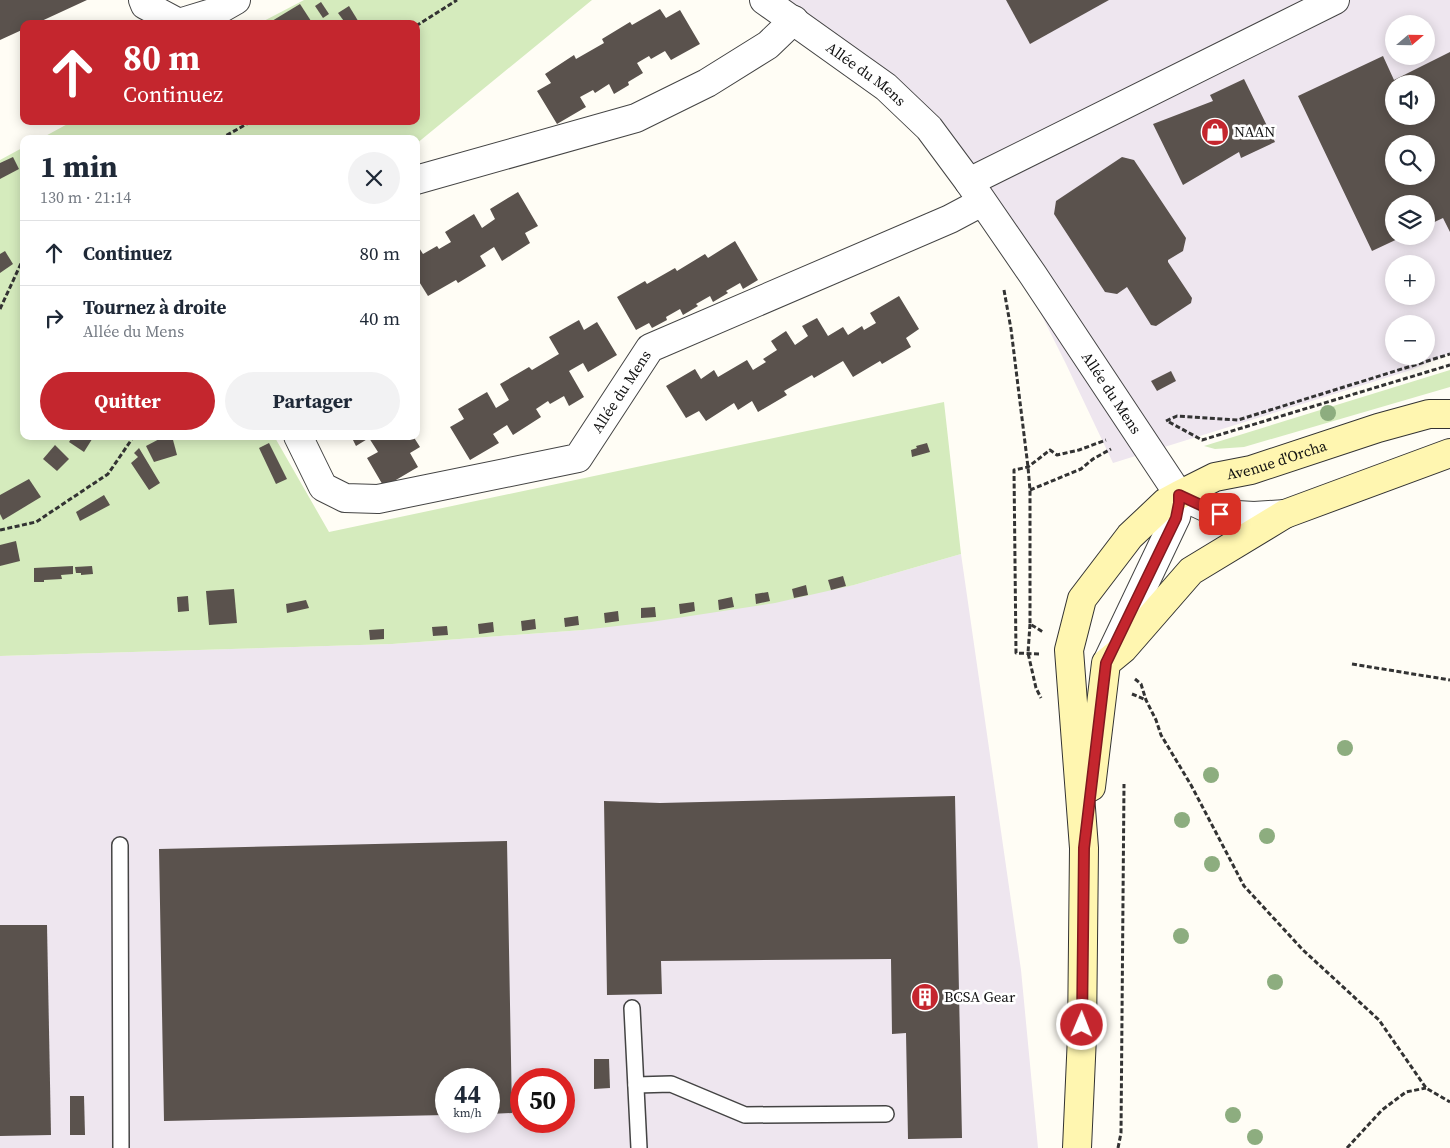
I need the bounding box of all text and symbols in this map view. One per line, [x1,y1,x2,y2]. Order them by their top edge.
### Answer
north arrow [1385,15,1435,65]
map controls [1385,15,1435,365]
text: 80 m [123,34,200,82]
street label: Allée du Mens [822,37,911,111]
icon: ahead [40,40,105,105]
button: sound [1385,75,1435,125]
text: Continuez [123,79,223,109]
shop icon: NAAN [1200,117,1230,147]
place label: NAAN [1234,121,1275,142]
button: search [1385,135,1435,185]
text: 1 min [40,146,118,187]
button: close [348,152,400,204]
text: 130 m · 21:14 [40,186,131,208]
button: layers [1385,195,1435,245]
icon: ahead [40,239,68,267]
text: Continuez [83,240,172,266]
text: 80 m [359,240,400,266]
button: + [1385,255,1435,305]
text: Tournez à droite [83,294,226,320]
icon: right [40,304,68,332]
text: 40 m [359,305,400,331]
button: − [1385,315,1435,365]
text: Allée du Mens [83,320,184,342]
street label: Allée du Mens [586,346,656,437]
street label: Allée du Mens [1077,347,1147,438]
button: Quitter [40,372,215,430]
button: Partager [225,372,400,430]
street label: Avenue d'Orcha [1225,435,1330,485]
pin [1199,493,1241,535]
icon: arrive [1206,500,1234,528]
building icon: BCSA Gear [910,982,940,1012]
place label: BCSA Gear [944,986,1016,1007]
position arrow [1055,998,1107,1050]
speed limit sign: 50 [510,1068,575,1133]
text: 44 [454,1077,481,1111]
text: km/h [453,1105,482,1121]

